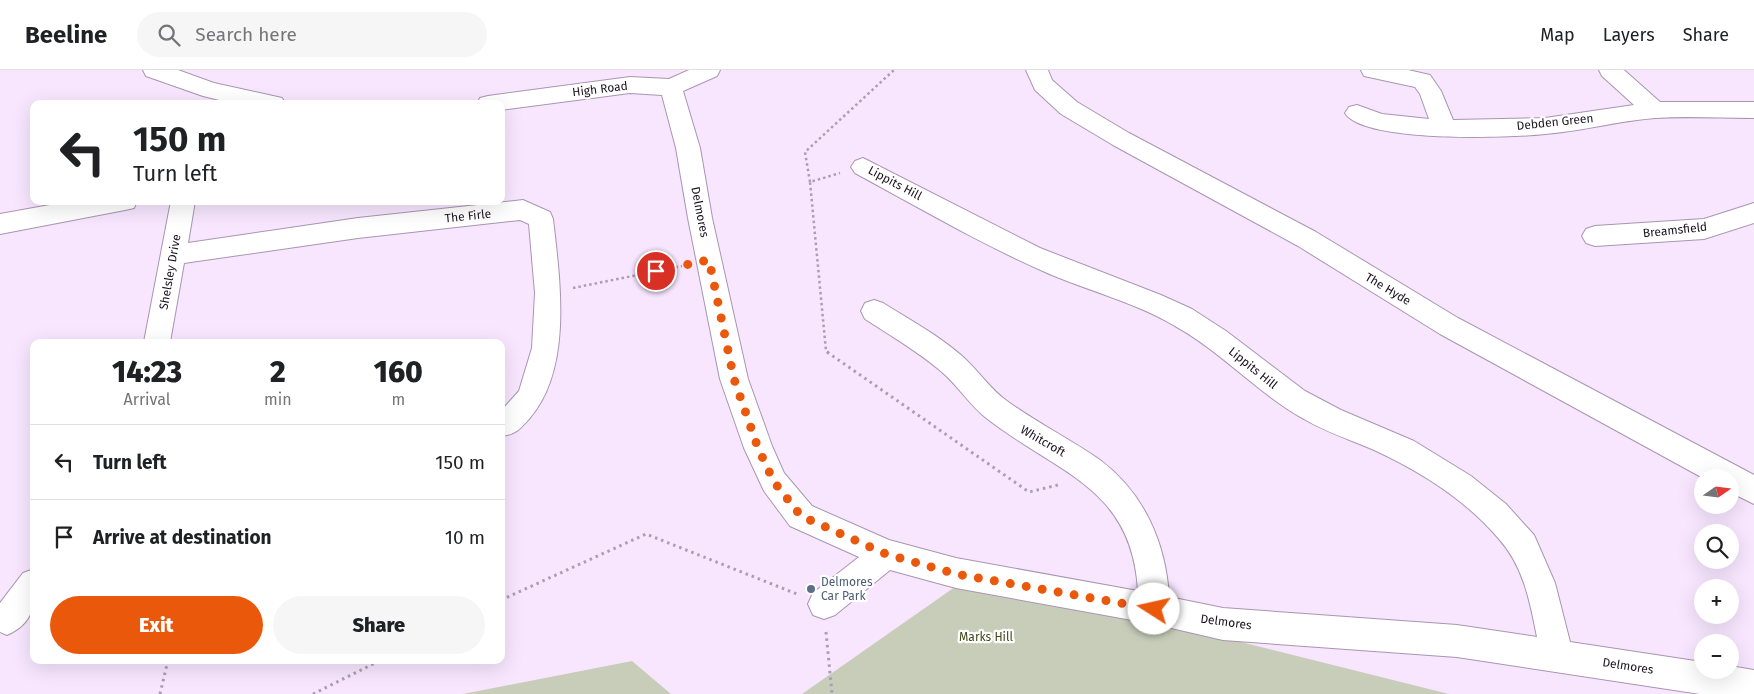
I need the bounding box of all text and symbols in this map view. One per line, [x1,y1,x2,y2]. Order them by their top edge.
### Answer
search box [137,12,487,57]
text: Beeline [25,21,107,49]
icon: search [155,21,183,49]
text: Search here [195,23,297,46]
text: Map [1540,24,1575,46]
text: Layers [1603,24,1655,46]
text: Share [1683,24,1729,46]
street label: High Road [572,79,628,99]
street label: Debden Green [1516,111,1594,133]
text: 150 m [133,118,226,160]
icon: left [50,120,115,185]
text: Turn left [133,160,217,187]
street label: Lippits Hill [866,163,925,203]
street label: Delmores [688,185,712,239]
street label: The Firle [444,207,492,225]
street label: Breamsfield [1642,220,1708,240]
street label: Shelsley Drive [156,233,184,311]
pin [635,250,677,292]
icon: arrive [642,257,670,285]
street label: The Hyde [1363,270,1413,308]
street label: Lippits Hill [1226,344,1281,392]
text: 14:23 [112,354,182,390]
text: 2 [270,354,286,390]
text: 160 [374,354,423,390]
text: Arrival [124,390,170,409]
text: min [264,390,292,409]
text: m [391,390,405,409]
street label: Whitcroft [1018,422,1069,460]
icon: left [50,448,78,476]
text: Turn left [93,451,167,474]
text: 150 m [435,451,485,474]
north arrow [1694,469,1739,514]
map controls [1694,469,1739,679]
icon: arrive [50,523,78,551]
button: search [1694,524,1739,569]
text: Arrive at destination [93,526,272,549]
text: 10 m [445,526,485,549]
place label: Delmores Car Park [821,575,873,603]
button: + [1694,579,1739,624]
position arrow [1127,582,1179,634]
marker: Delmores Car Park [805,583,817,595]
button: Exit [50,596,263,654]
button: Share [273,596,485,654]
street label: Delmores [1200,611,1253,633]
park label: Marks Hill [959,630,1013,644]
button: − [1694,634,1739,679]
street label: Delmores [1601,655,1655,677]

